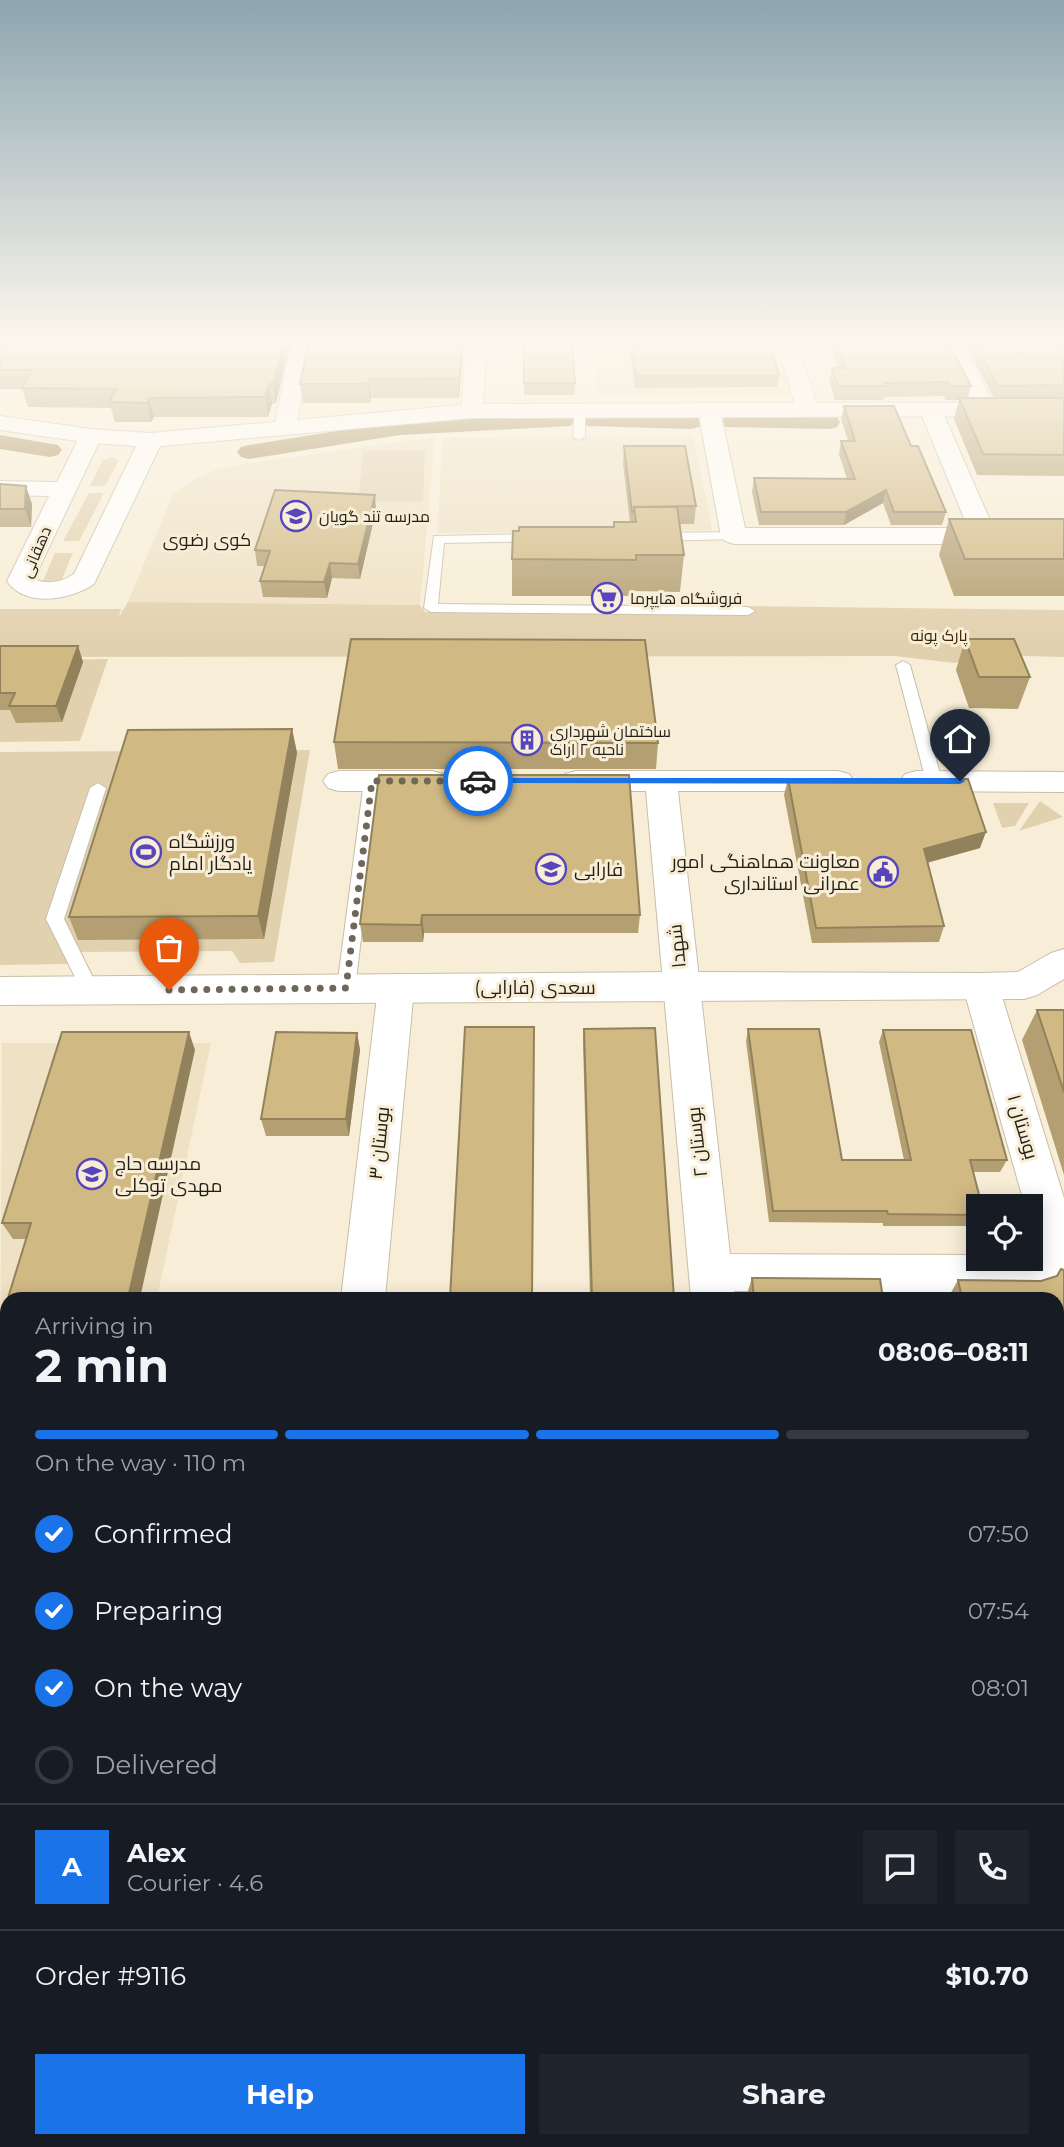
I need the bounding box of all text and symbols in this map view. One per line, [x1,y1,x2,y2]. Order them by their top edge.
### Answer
school or university icon: مدرسه تند گویان [279,499,313,533]
place label: مدرسه تند گویان [319,507,430,527]
street label: دهقانی [17,524,56,581]
district label: کوی رضوی [163,529,251,551]
supermarket icon: فروشگاه هایپرما [590,581,624,615]
place label: فروشگاه هایپرما [630,589,742,610]
park label: پارک پونه [911,626,968,647]
pin [930,709,990,781]
icon: home [941,720,979,758]
place label: ساختمان شهرداری ناحیه ۲ اراک [550,722,671,759]
building icon: ساختمان شهرداری ناحیه ۲ اراک [510,723,544,757]
courier [443,746,513,816]
icon: car [459,762,497,800]
place label: ورزشگاه یادگار امام [169,830,252,877]
sports icon: ورزشگاه یادگار امام [129,835,163,869]
place label: معاونت هماهنگی امور عمرانی استانداری [670,850,860,895]
school or university icon: فارابی [534,852,568,886]
public building icon: معاونت هماهنگی امور عمرانی استانداری [866,855,900,889]
place label: فارابی [574,858,623,881]
pin [139,918,199,990]
street label: شهدا [663,923,691,969]
icon: bag [150,929,188,967]
street label: سعدی (فارابی) [474,976,596,999]
street label: بوستان ۱ [1003,1092,1043,1162]
street label: بوستان ۳ [364,1105,394,1181]
street label: بوستان ۲ [682,1106,712,1178]
place label: مدرسه حاج مهدی توکلی [115,1152,222,1197]
school or university icon: مدرسه حاج مهدی توکلی [75,1157,109,1191]
map controls [966,1194,1043,1271]
button: locate [966,1194,1043,1271]
text: Arriving in [35,1312,154,1340]
text: 08:06–08:11 [878,1336,1029,1368]
text: 2 min [35,1337,169,1394]
text: On the way · 110 m [35,1449,246,1477]
icon: check [35,1515,73,1553]
text: Confirmed [94,1518,233,1550]
text: 07:50 [968,1520,1029,1548]
icon: check [35,1592,73,1630]
text: Preparing [94,1595,223,1627]
text: 07:54 [968,1597,1029,1625]
icon: check [35,1669,73,1707]
text: On the way [94,1672,242,1704]
text: 08:01 [971,1674,1029,1702]
text: Delivered [94,1749,218,1781]
button: chat [863,1830,937,1904]
button: phone [955,1830,1029,1904]
text: Alex [127,1837,186,1869]
text: A [62,1851,82,1883]
text: Courier · 4.6 [127,1869,263,1897]
text: Order #9116 [35,1960,186,1992]
text: $10.70 [946,1960,1029,1992]
button: Help [35,2054,525,2134]
button: Share [539,2054,1029,2134]

